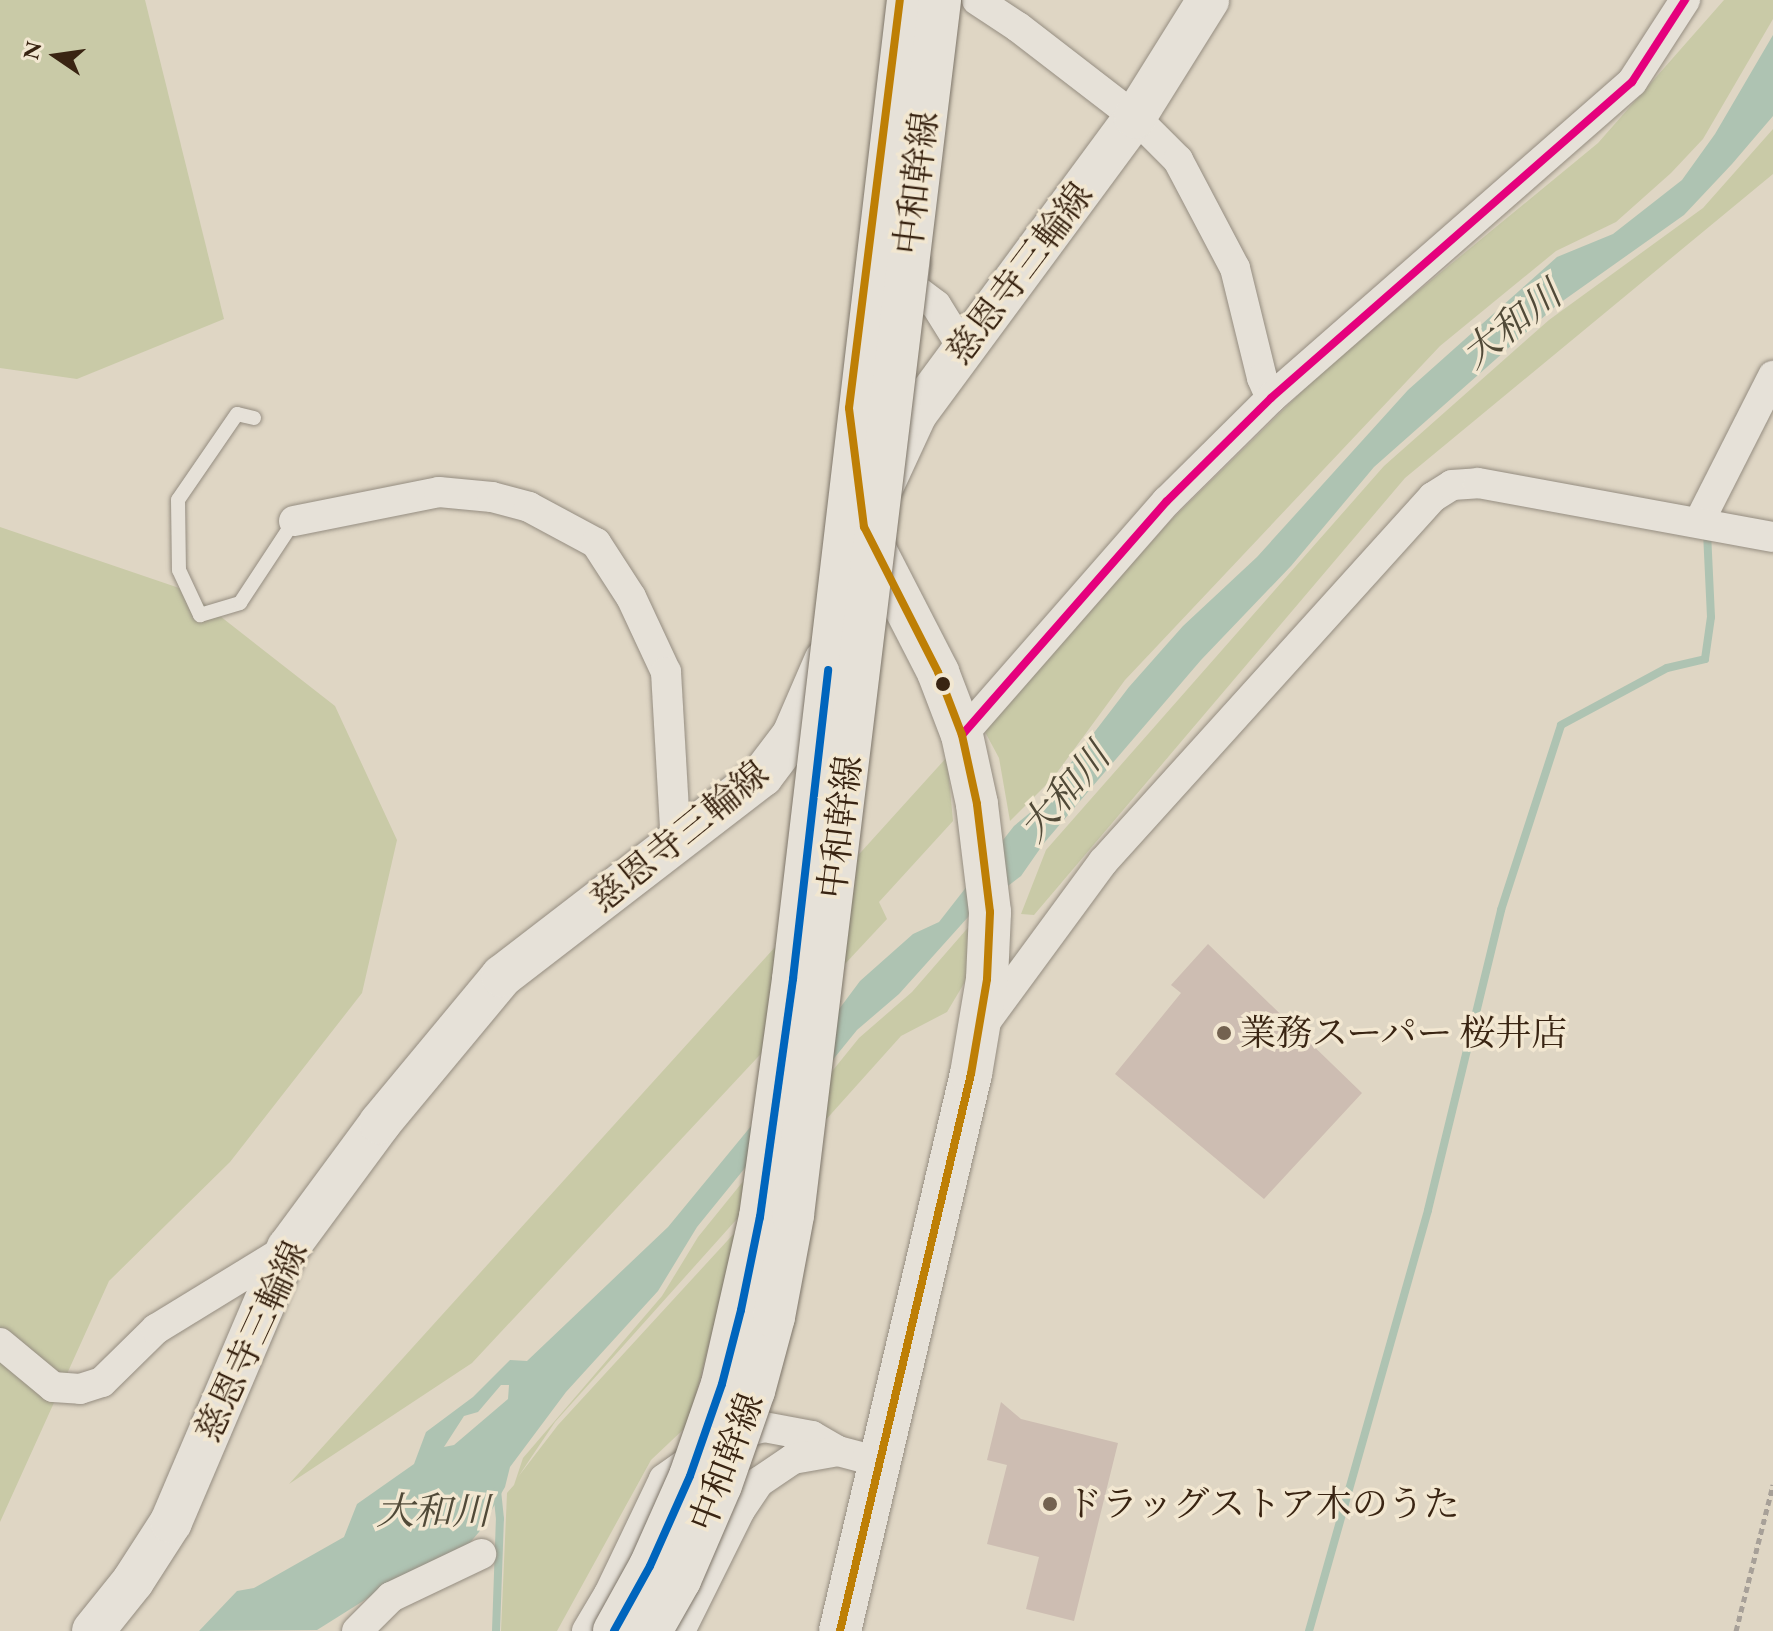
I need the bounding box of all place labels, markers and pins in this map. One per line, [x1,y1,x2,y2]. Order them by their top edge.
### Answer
unlabelled marker [935,676,951,692]
place label: 業務スーパー 桜井店 [1240,1011,1569,1055]
marker: 業務スーパー 桜井店 [1215,1024,1233,1042]
place label: ドラッグストア木のうた [1066,1482,1462,1526]
marker: ドラッグストア木のうた [1041,1495,1059,1513]

